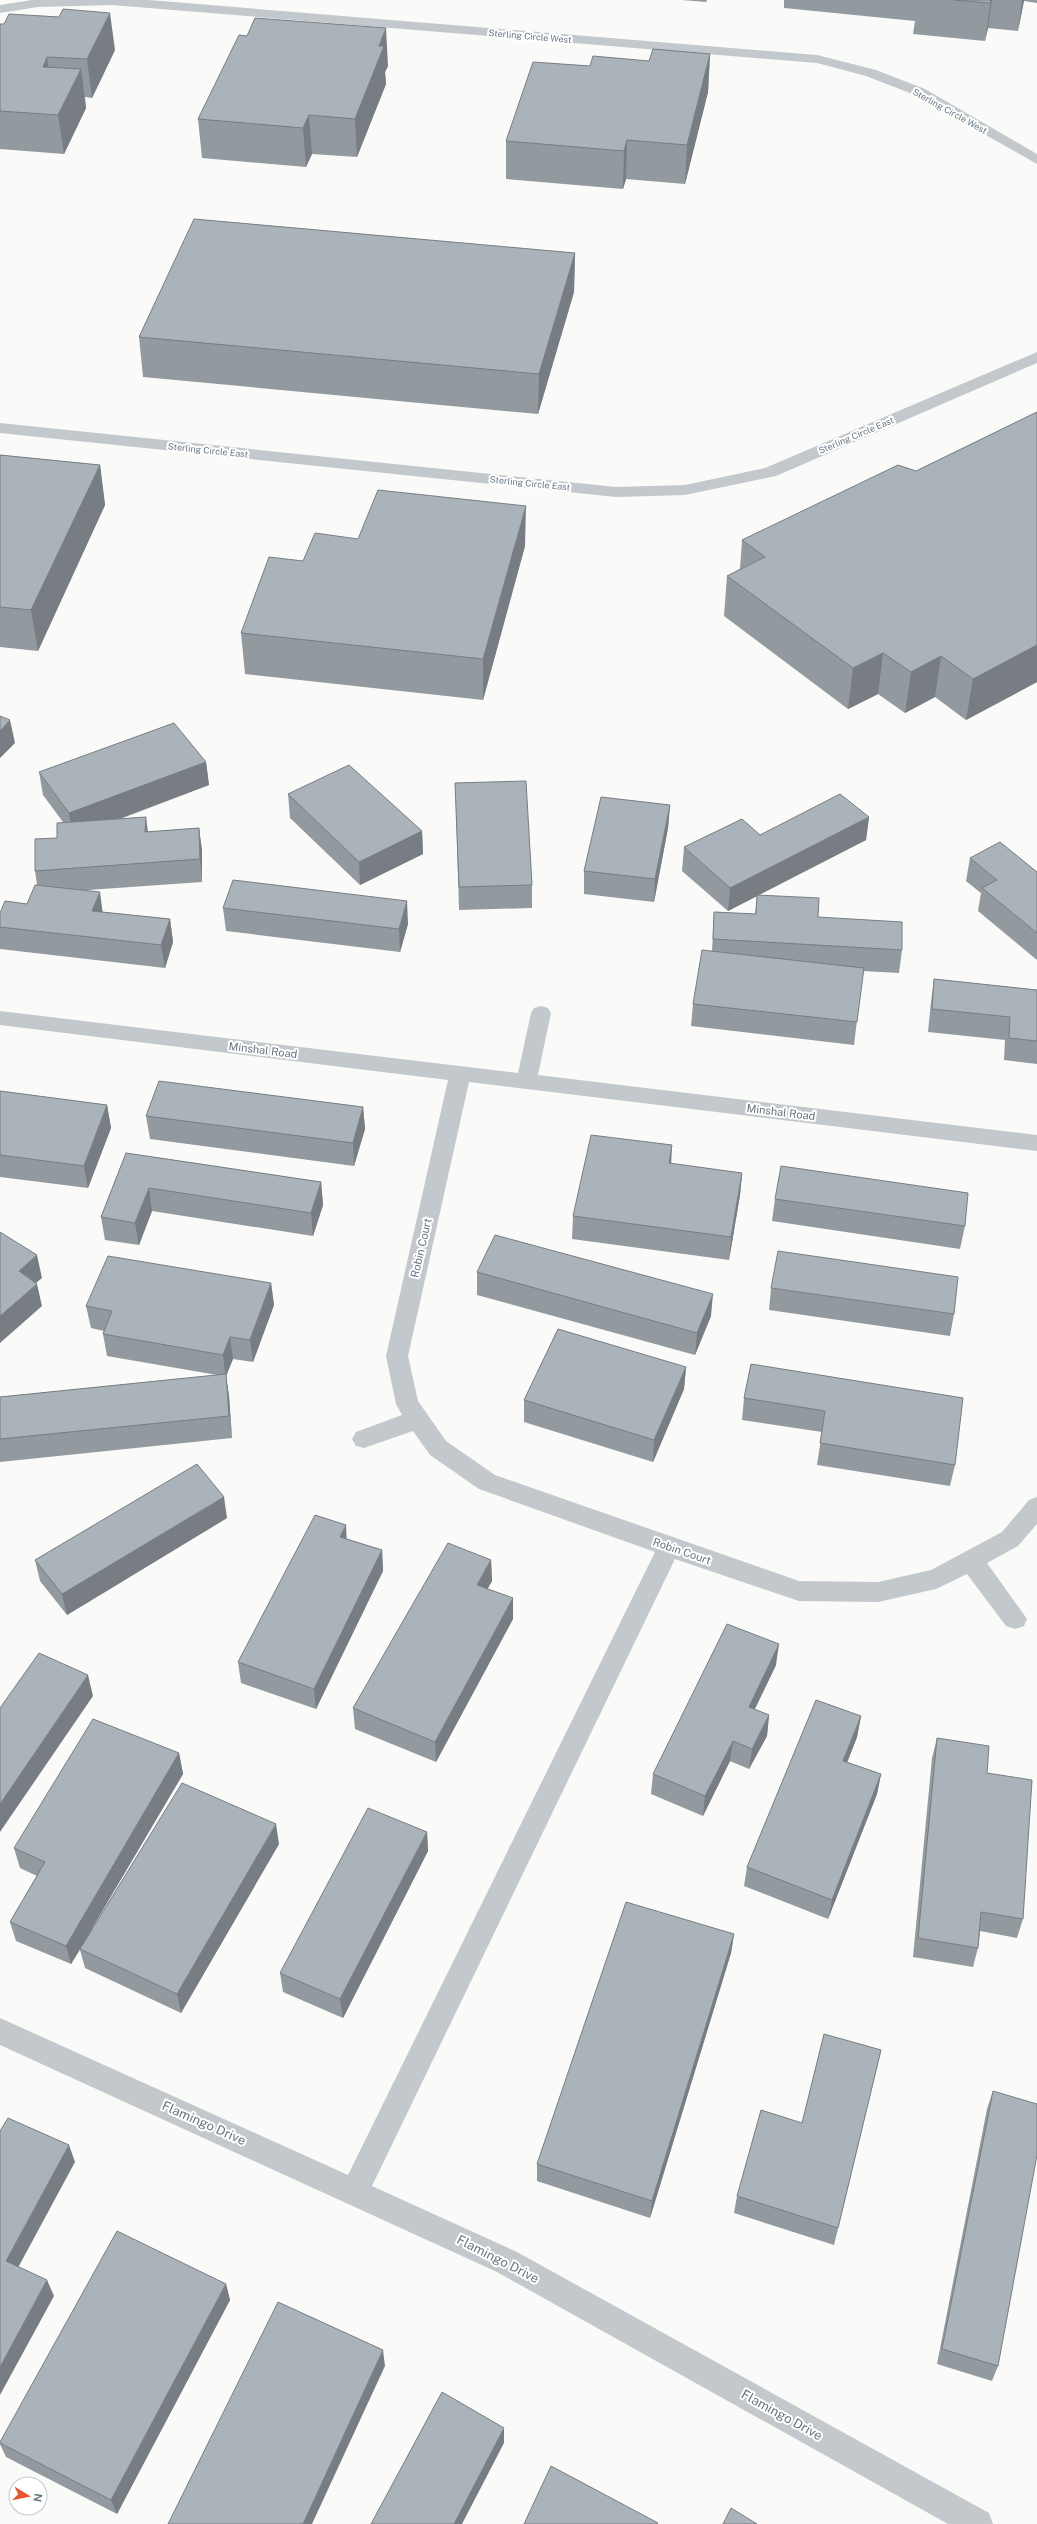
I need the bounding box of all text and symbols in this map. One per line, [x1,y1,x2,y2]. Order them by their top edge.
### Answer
street label: Sterling Circle West [488,27,572,45]
street label: Sterling Circle West [911,86,990,136]
street label: Sterling Circle East [817,414,896,456]
street label: Sterling Circle East [167,440,249,460]
street label: Sterling Circle East [489,473,571,493]
street label: Minshal Road [228,1040,298,1060]
street label: Minshal Road [746,1102,816,1122]
street label: Robin Court [408,1217,434,1279]
street label: Robin Court [651,1535,713,1567]
street label: Flamingo Drive [160,2098,248,2148]
street label: Flamingo Drive [454,2232,542,2286]
street label: Flamingo Drive [739,2387,825,2443]
north arrow [8,2476,48,2516]
text: N [31,2492,45,2503]

